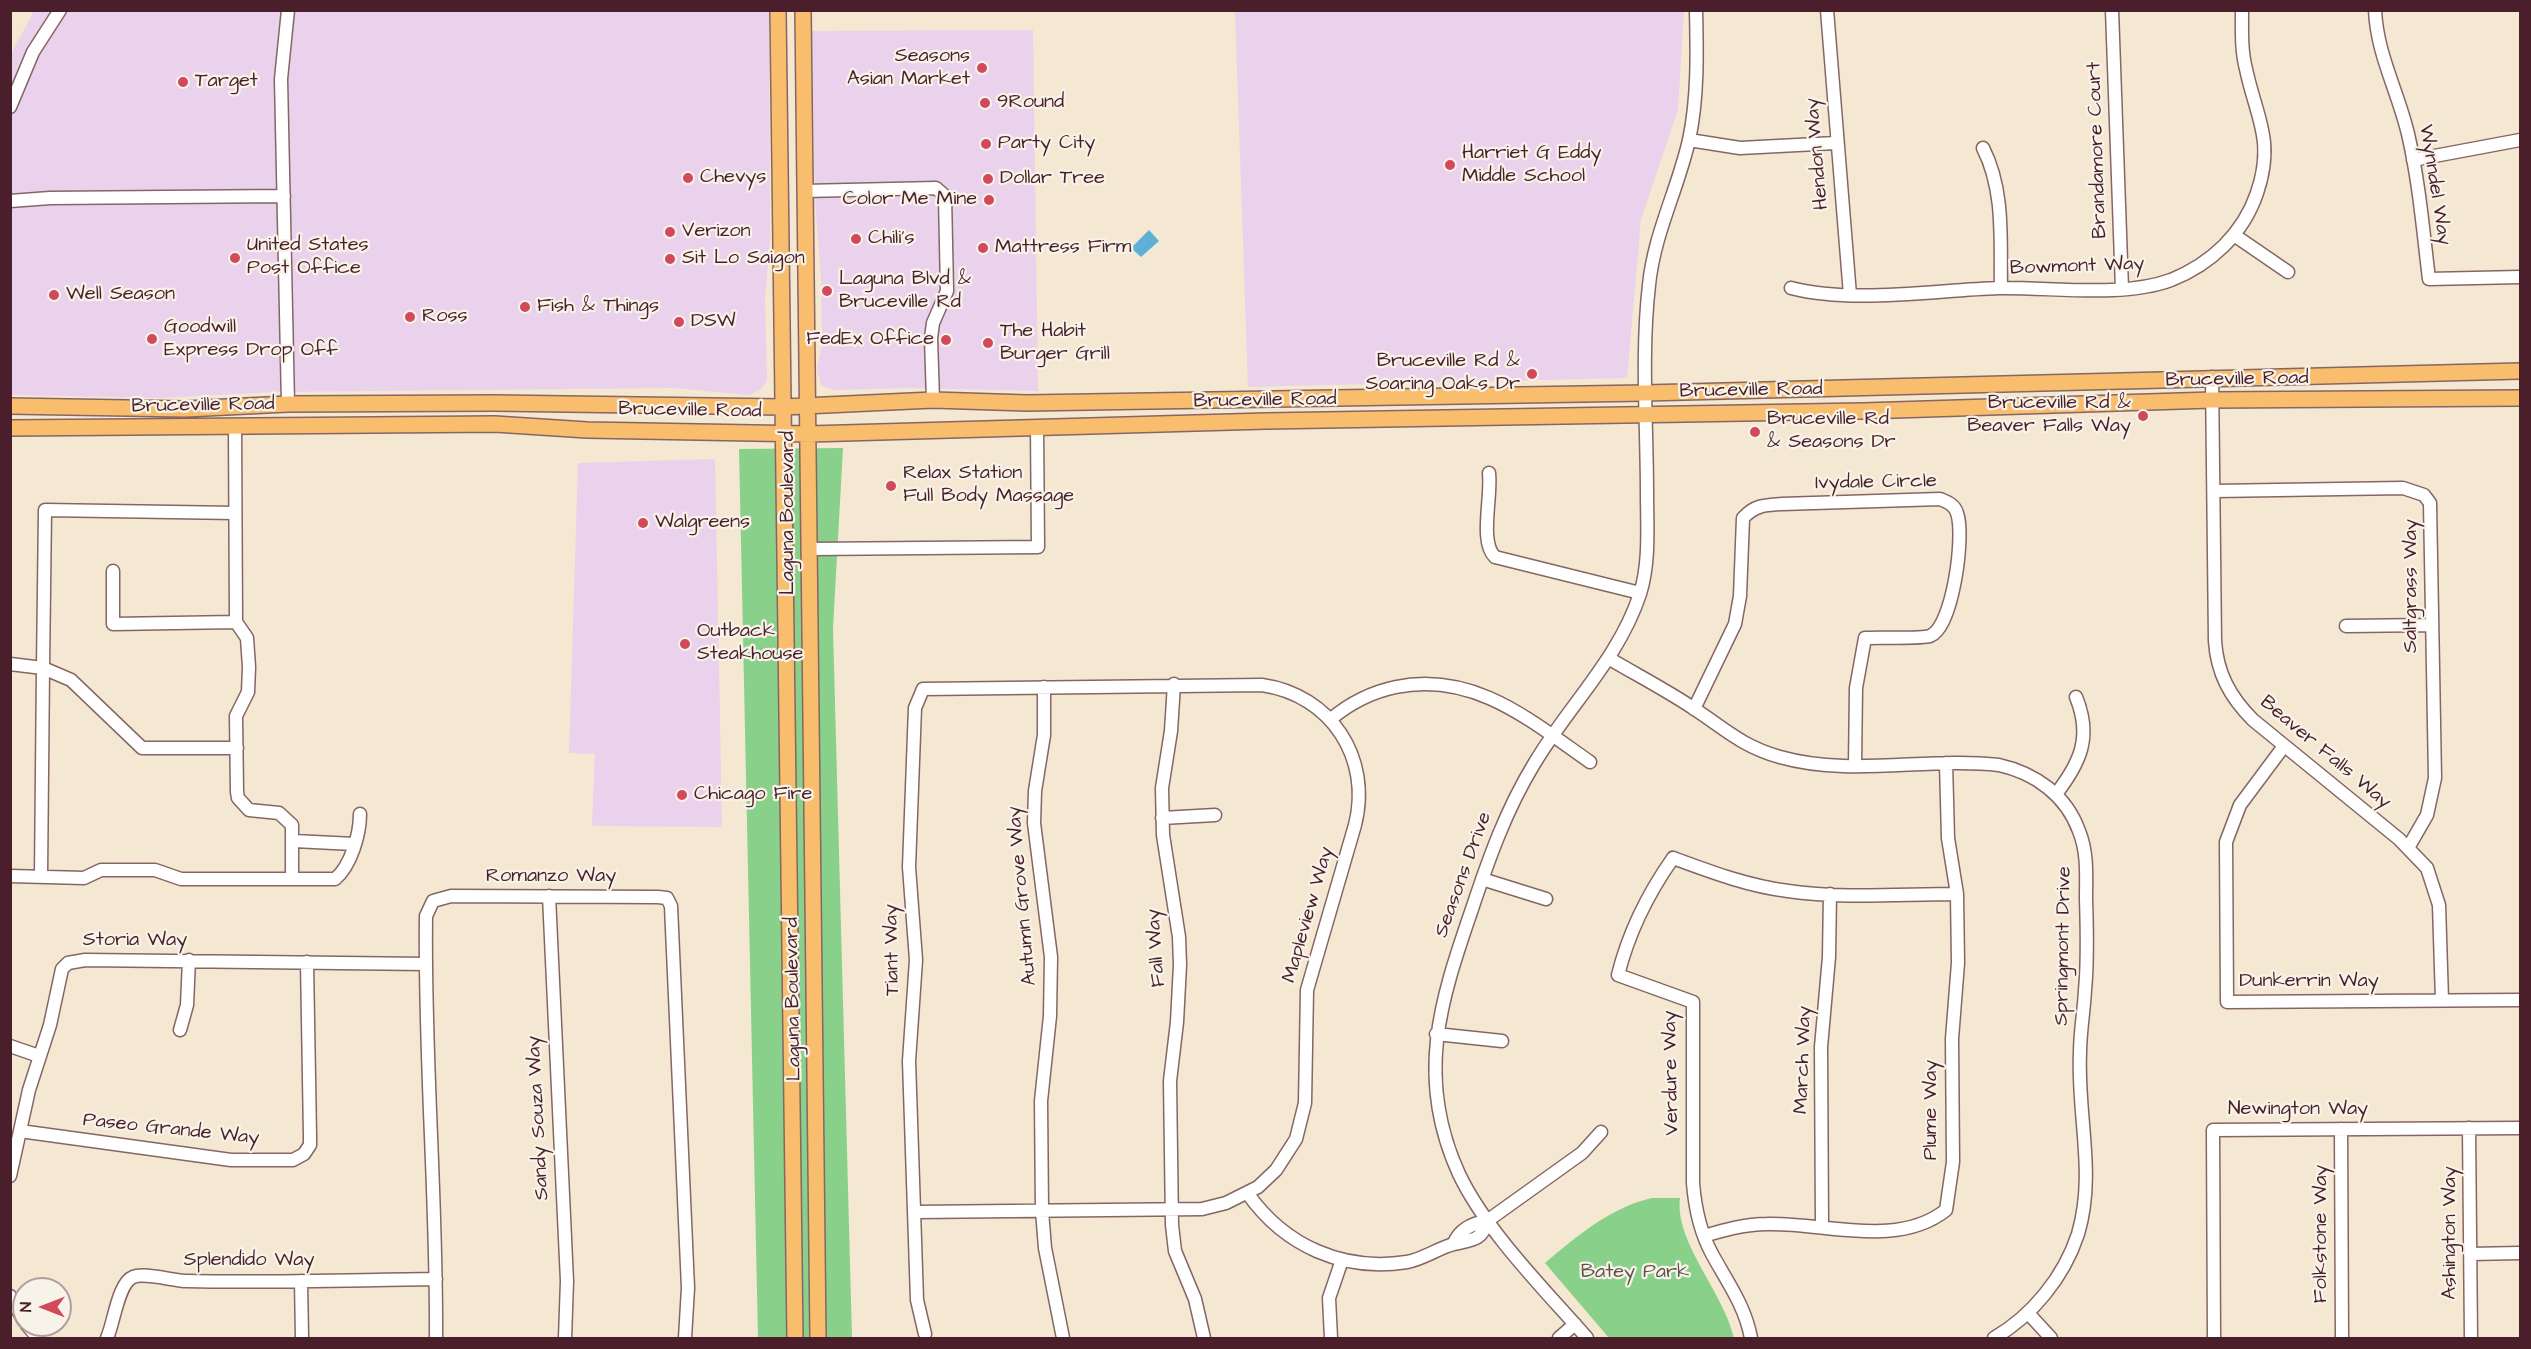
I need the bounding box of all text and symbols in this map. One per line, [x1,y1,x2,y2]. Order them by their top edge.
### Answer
place label: Seasons Asian Market [847,45,970,92]
marker: Seasons Asian Market [975,61,989,75]
street label: Brandamore Court [2083,61,2113,239]
place label: Target [195,70,258,94]
marker: Target [176,75,190,89]
place label: 9Round [997,91,1064,115]
marker: 9Round [978,96,992,110]
street label: Hendon Way [1801,97,1835,211]
street label: Wynndel Way [2413,123,2455,247]
place label: Party City [998,132,1095,156]
marker: Party City [979,137,993,151]
place label: Harriet G Eddy Middle School [1462,142,1601,189]
marker: Harriet G Eddy Middle School [1443,158,1457,172]
place label: Chevys [700,166,766,190]
place label: Dollar Tree [1000,167,1105,191]
marker: Chevys [681,171,695,185]
marker: Dollar Tree [981,172,995,186]
place label: Color Me Mine [842,188,977,212]
marker: Color Me Mine [982,193,996,207]
place label: Verizon [682,220,751,244]
marker: Verizon [663,225,677,239]
place label: Chili's [868,227,915,251]
marker: Chili's [849,232,863,246]
place label: United States Post Office [247,234,368,281]
place label: Mattress Firm [995,236,1131,260]
marker: Mattress Firm [976,241,990,255]
place label: Sit Lo Saigon [682,247,805,271]
marker: United States Post Office [228,251,242,265]
marker: Sit Lo Saigon [663,252,677,266]
street label: Bowmont Way [2009,253,2145,281]
place label: Laguna Blvd & Bruceville Rd [839,268,971,315]
place label: Well Season [66,283,175,307]
marker: Laguna Blvd & Bruceville Rd [820,284,834,298]
marker: Well Season [47,288,61,302]
place label: Fish & Things [537,295,659,319]
marker: Fish & Things [518,300,532,314]
place label: Ross [422,305,468,329]
marker: Ross [403,310,417,324]
place label: DSW [691,310,736,334]
marker: DSW [672,315,686,329]
place label: Goodwill Express Drop Off [164,316,338,363]
place label: The Habit Burger Grill [1000,320,1110,367]
place label: FedEx Office [806,328,934,352]
marker: Goodwill Express Drop Off [145,332,159,346]
marker: FedEx Office [939,333,953,347]
marker: The Habit Burger Grill [981,336,995,350]
place label: Bruceville Rd & Soaring Oaks Dr [1365,350,1520,397]
marker: Bruceville Rd & Soaring Oaks Dr [1525,367,1539,381]
street label: Bruceville Road [2165,367,2309,393]
street label: Bruceville Road [1679,378,1823,404]
street label: Bruceville Road [1193,388,1337,414]
place label: Bruceville Rd & Beaver Falls Way [1967,392,2131,439]
street label: Bruceville Road [131,393,275,419]
street label: Bruceville Road [618,398,762,424]
place label: Bruceville Rd & Seasons Dr [1767,408,1896,455]
marker: Bruceville Rd & Beaver Falls Way [2136,409,2150,423]
marker: Bruceville Rd & Seasons Dr [1748,425,1762,439]
street label: Laguna Boulevard [777,431,801,595]
place label: Relax Station Full Body Massage [903,462,1074,509]
street label: Ivydale Circle [1815,470,1937,496]
marker: Relax Station Full Body Massage [884,479,898,493]
place label: Walgreens [655,511,750,535]
marker: Walgreens [636,516,650,530]
street label: Saltgrass Way [2400,519,2424,653]
place label: Outback Steakhouse [697,620,803,667]
marker: Outback Steakhouse [678,637,692,651]
street label: Beaver Falls Way [2255,691,2395,815]
place label: Chicago Fire [694,783,812,807]
marker: Chicago Fire [675,788,689,802]
street label: Autumn Grove Way [1003,805,1043,987]
street label: Seasons Drive [1430,809,1498,941]
street label: Mapleview Way [1278,844,1340,986]
street label: Romanzo Way [486,865,616,889]
street label: Springmont Drive [2051,866,2077,1026]
street label: Tiant Way [880,904,906,996]
street label: Fall Way [1142,908,1172,988]
street label: Laguna Boulevard [781,917,807,1081]
street label: Storia Way [83,929,187,953]
street label: Dunkerrin Way [2239,970,2379,994]
street label: March Way [1790,1005,1818,1115]
street label: Verdure Way [1659,1010,1685,1136]
street label: Sandy Souza Way [523,1035,555,1201]
street label: Plume Way [1920,1060,1944,1160]
street label: Newington Way [2228,1098,2368,1122]
street label: Paseo Grande Way [82,1109,260,1151]
street label: Folkstone Way [2310,1165,2334,1303]
street label: Ashington Way [2439,1166,2463,1300]
street label: Splendido Way [184,1249,314,1273]
park label: Batey Park [1581,1261,1689,1285]
north arrow [12,1277,72,1337]
text: N [15,1302,37,1312]

